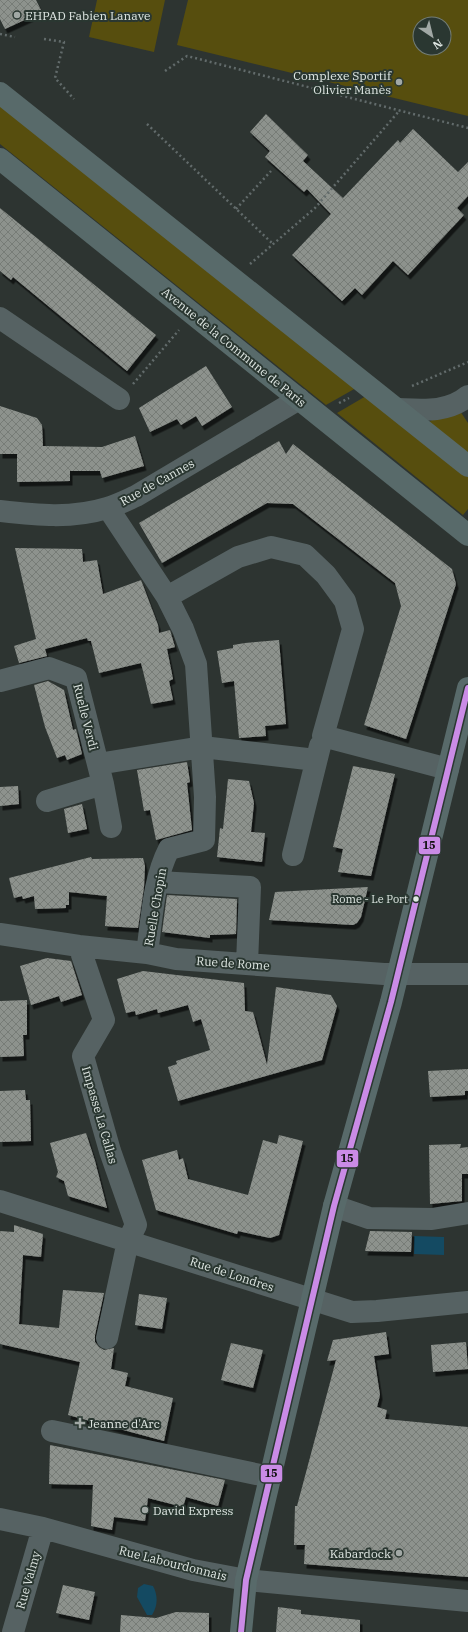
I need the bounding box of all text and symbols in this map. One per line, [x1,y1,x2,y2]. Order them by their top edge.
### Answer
place label: EHPAD Fabien Lanave [25,8,150,23]
marker: EHPAD Fabien Lanave [12,10,22,20]
north arrow [412,16,452,56]
text: N [430,36,445,53]
place label: Complexe Sportif Olivier Manès [293,68,392,97]
marker: Complexe Sportif Olivier Manès [394,77,404,87]
street label: Avenue de la Commune de Paris [159,284,309,410]
street label: Rue de Cannes [117,455,197,509]
street label: Ruelle Verdi [70,682,102,752]
line badge: 15 [418,836,441,855]
text: 15 [422,838,436,852]
street label: Ruelle Chopin [141,866,169,947]
place label: Rome - Le Port [332,892,408,906]
marker: Rome - Le Port [411,894,421,904]
street label: Rue de Rome [196,953,270,973]
street label: Impasse La Callas [79,1065,121,1166]
line badge: 15 [336,1149,359,1168]
text: 15 [340,1151,354,1165]
street label: Rue de Londres [188,1253,276,1295]
place label: Jeanne d'Arc [88,1416,160,1431]
marker: Jeanne d'Arc [75,1418,85,1428]
line badge: 15 [260,1464,283,1483]
text: 15 [264,1466,278,1480]
place label: David Express [153,1503,233,1518]
marker: David Express [140,1505,150,1515]
street label: Rue Labourdonnais [118,1542,229,1584]
place label: Kabardock [330,1546,391,1561]
marker: Kabardock [394,1548,404,1558]
street label: Rue Valmy [13,1549,44,1611]

